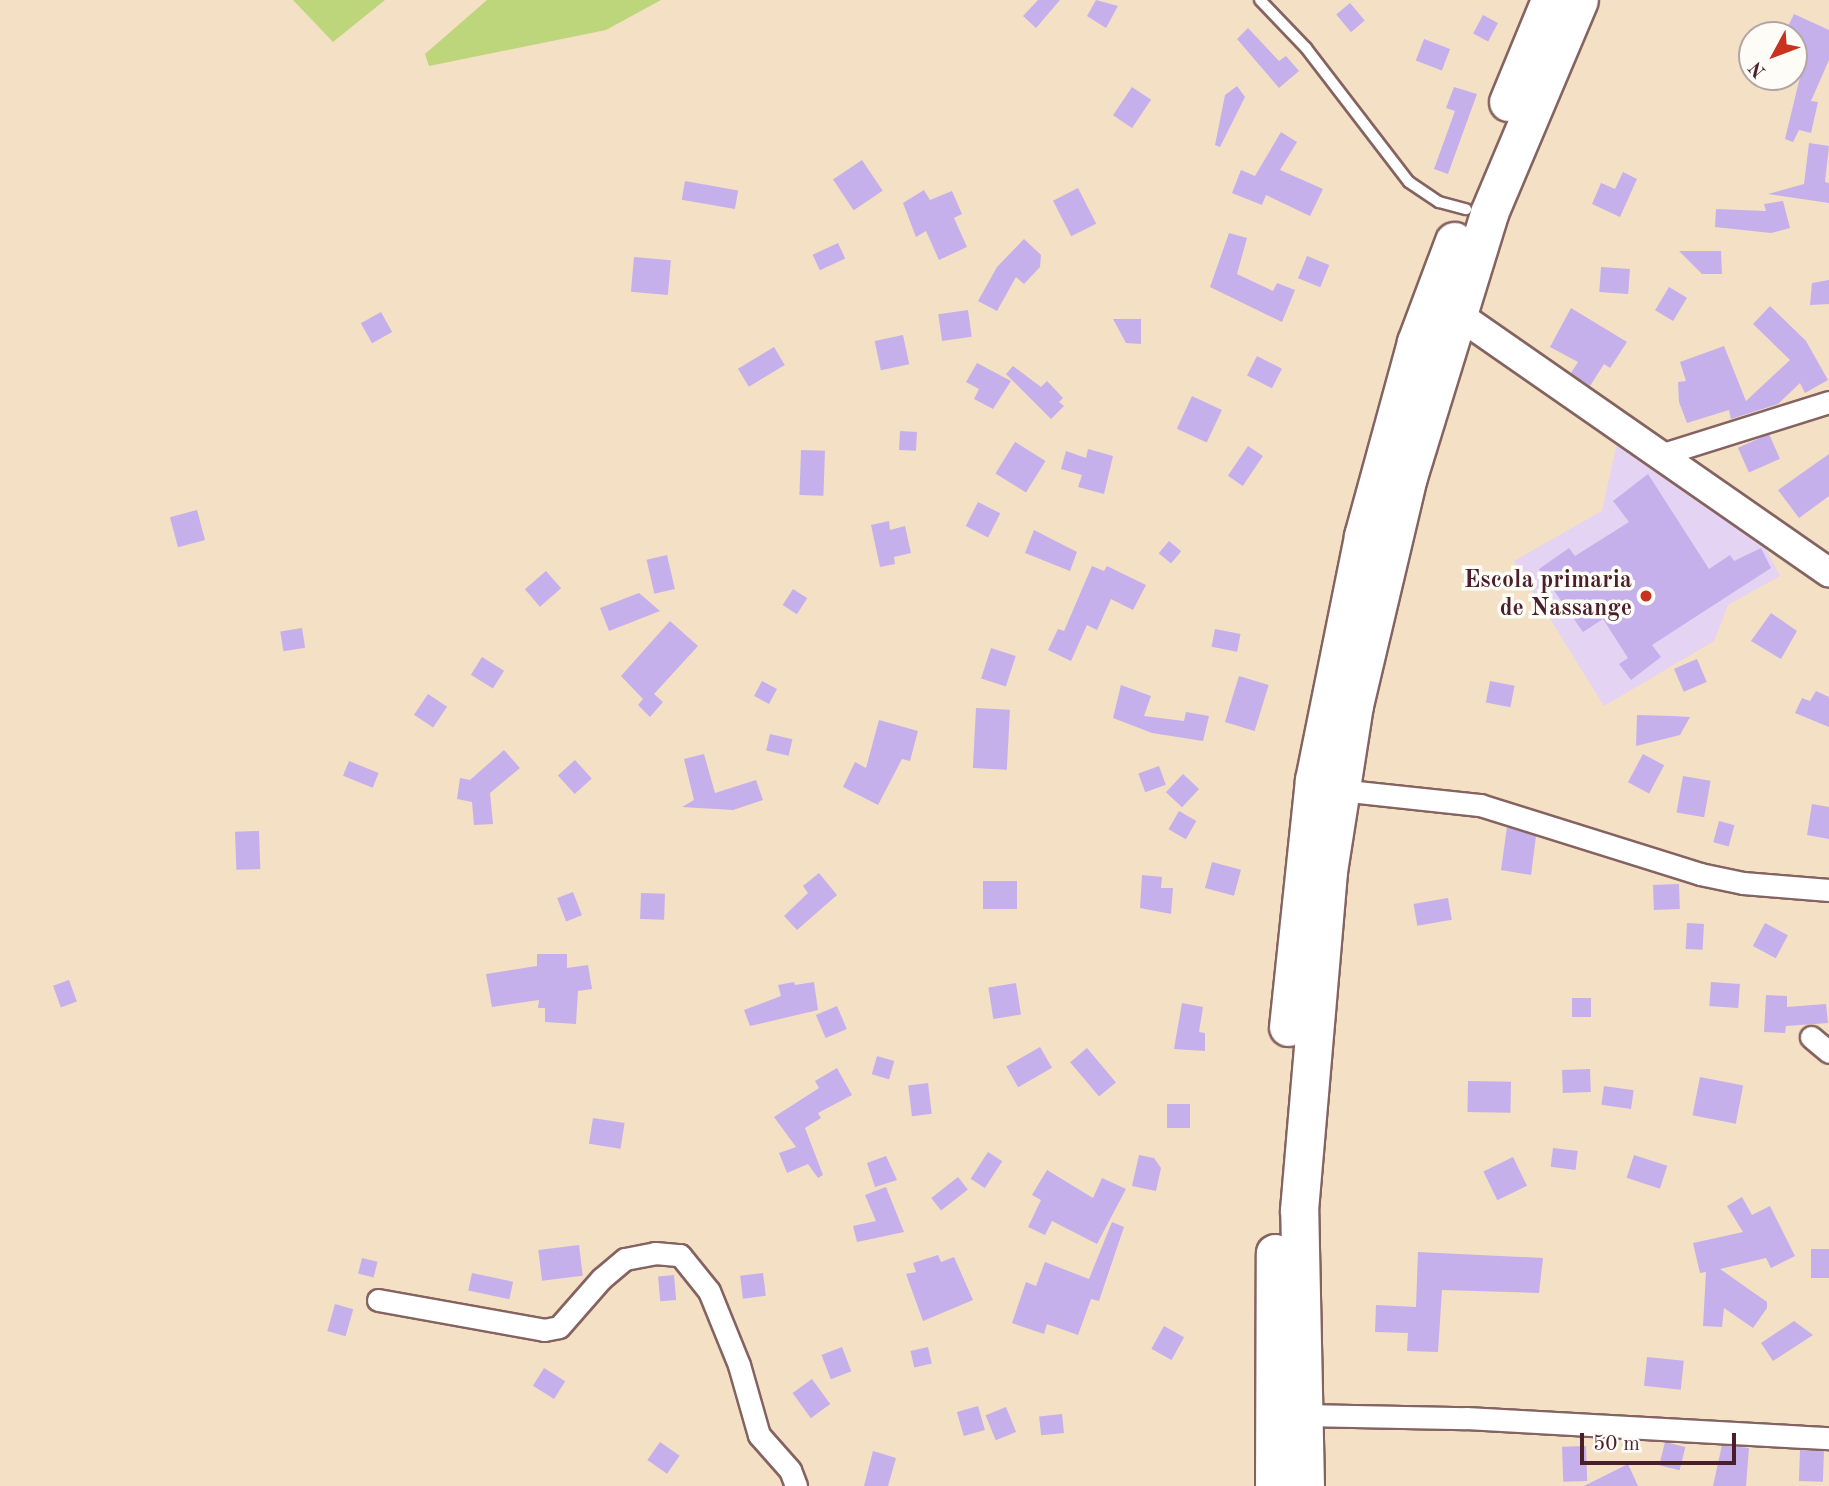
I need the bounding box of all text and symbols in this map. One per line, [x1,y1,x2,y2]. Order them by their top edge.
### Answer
north arrow [1738,21,1808,91]
text: N [1746,57,1770,81]
place label: Escola primaria de Nassange [1464,568,1632,624]
marker: Escola primaria de Nassange [1638,588,1654,604]
scale bar [1584,1420,1740,1464]
text: 50 m [1593,1434,1640,1455]

